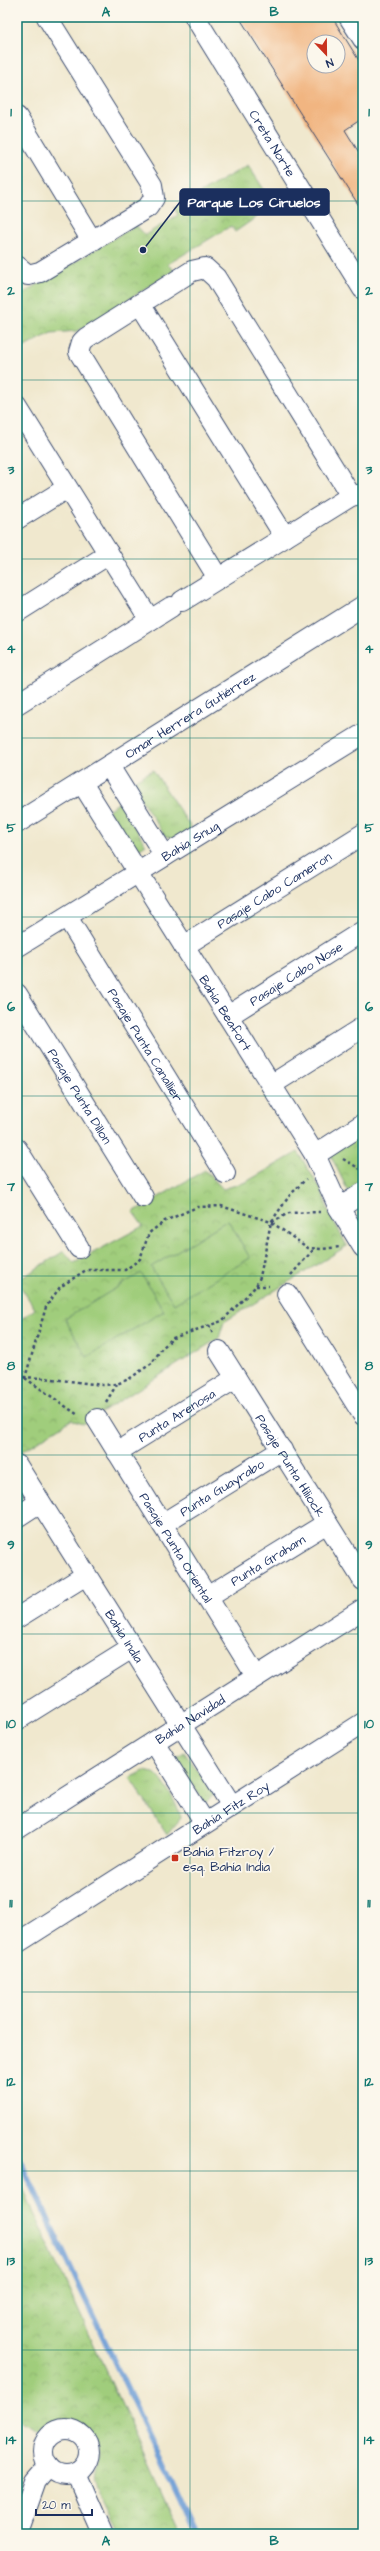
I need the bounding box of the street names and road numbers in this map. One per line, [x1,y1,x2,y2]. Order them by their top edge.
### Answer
street label: Creta Norte [244,107,299,180]
street label: Omar Herrera Gutiérrez [122,667,260,763]
street label: Bahía Snug [158,817,223,866]
street label: Pasaje Cabo Cameron [214,848,336,933]
street label: Pasaje Cabo Nose [246,938,346,1010]
street label: Bahía Beafort [194,972,256,1055]
street label: Pasaje Punta Canallier [103,985,187,1105]
street label: Pasaje Punta Dillon [43,1045,116,1148]
street label: Punta Arenosa [135,1385,219,1447]
street label: Pasaje Punta Hiliock [251,1411,329,1521]
street label: Punta Guayrabo [176,1455,268,1521]
street label: Pasaje Punta Oriental [135,1489,217,1606]
street label: Punta Graham [227,1530,309,1590]
street label: Bahía India [100,1606,148,1667]
street label: Bahía Navidad [152,1691,229,1749]
street label: Bahía Fitz Roy [189,1777,273,1839]

